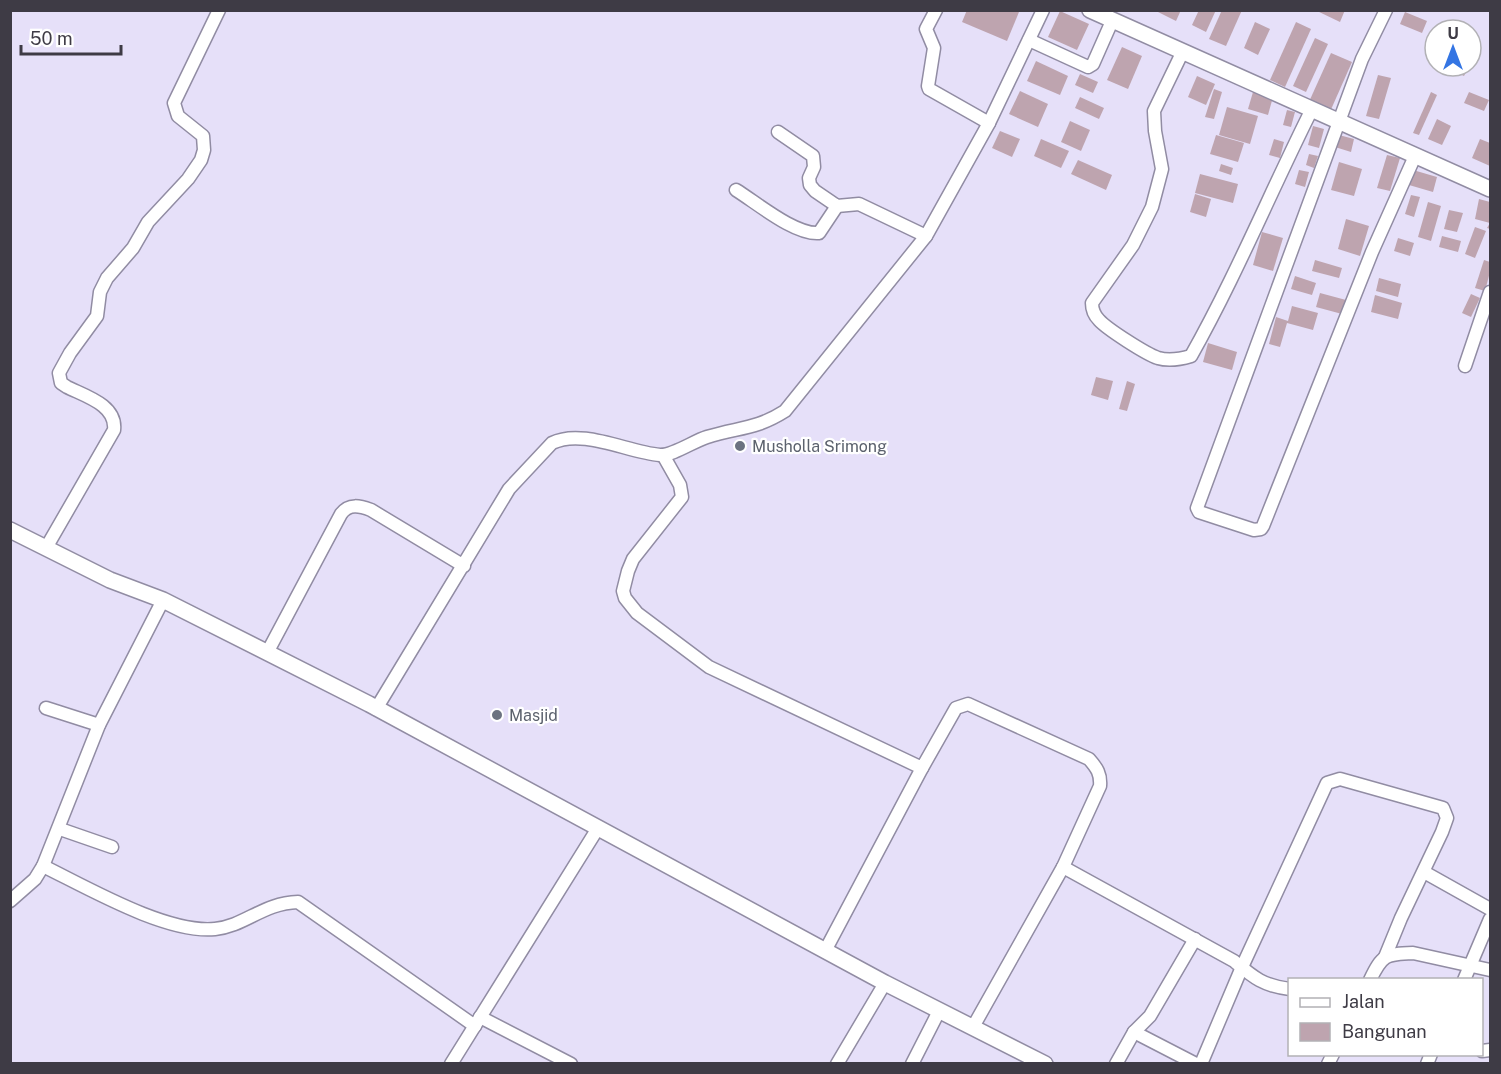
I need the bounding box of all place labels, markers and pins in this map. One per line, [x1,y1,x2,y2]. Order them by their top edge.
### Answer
place label: Musholla Srimong [752,437,887,456]
marker: Musholla Srimong [733,439,747,453]
place label: Masjid [509,706,558,725]
marker: Masjid [490,708,504,722]

